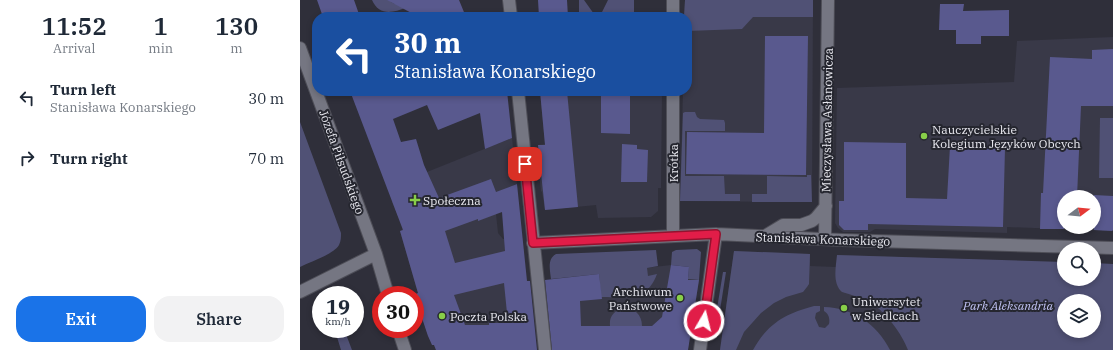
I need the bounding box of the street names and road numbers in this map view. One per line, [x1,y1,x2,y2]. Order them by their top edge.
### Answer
street label: Mieczysława Asłanowicza [818,47,836,192]
street label: Józefa Piłsudskiego [316,108,368,216]
street label: Krótka [666,143,681,182]
street label: Stanisława Konarskiego [755,229,891,249]

